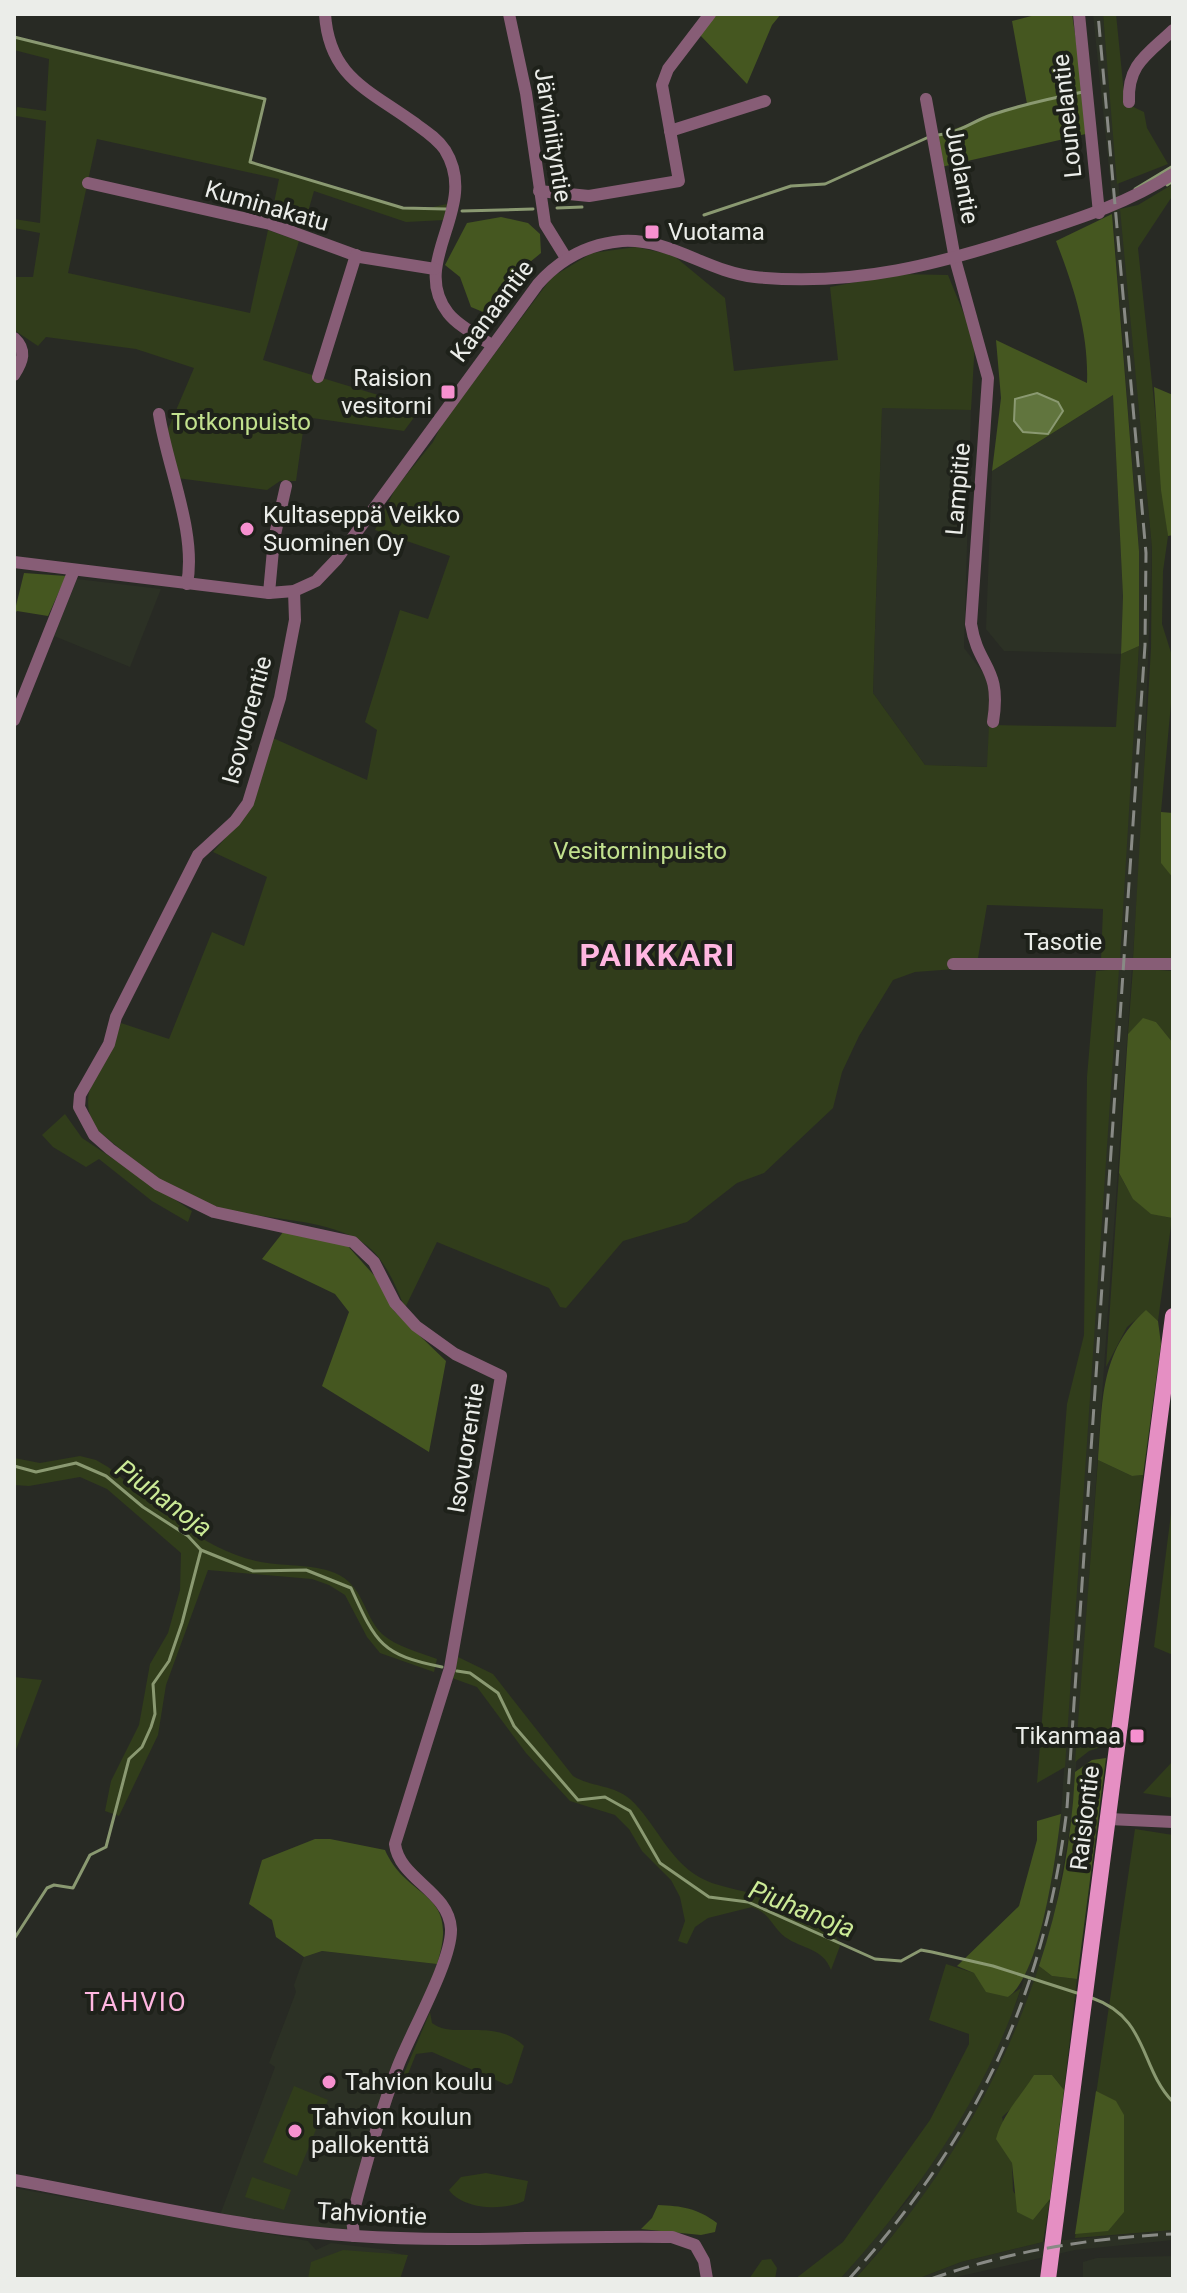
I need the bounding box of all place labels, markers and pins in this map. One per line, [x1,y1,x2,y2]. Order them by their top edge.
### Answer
place label: Vuotama [668,218,765,246]
marker: Vuotama [643,223,661,241]
place label: Raision vesitorni [341,364,432,420]
marker: Raision vesitorni [439,383,457,401]
place label: Kultaseppä Veikko Suominen Oy [263,501,460,557]
marker: Kultaseppä Veikko Suominen Oy [238,520,256,538]
place label: Tikanmaa [1015,1722,1121,1750]
marker: Tikanmaa [1128,1727,1146,1745]
place label: Tahvion koulu [345,2068,493,2096]
marker: Tahvion koulu [320,2073,338,2091]
place label: Tahvion koulun pallokenttä [311,2103,472,2159]
marker: Tahvion koulun pallokenttä [286,2122,304,2140]

